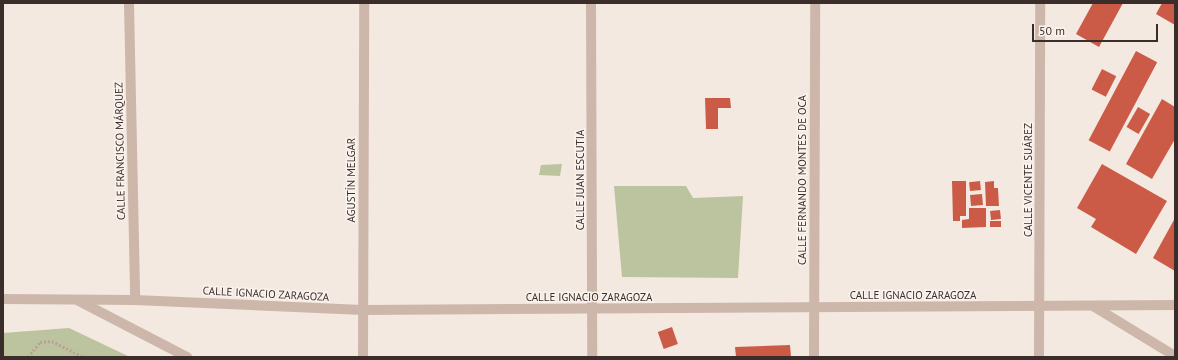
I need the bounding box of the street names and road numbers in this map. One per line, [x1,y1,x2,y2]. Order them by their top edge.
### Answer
street label: CALLE FRANCISCO MÁRQUEZ [112,82,128,220]
street label: CALLE FERNANDO MONTES DE OCA [795,95,809,265]
street label: CALLE VICENTE SUÁREZ [1021,123,1035,237]
street label: CALLE JUAN ESCUTIA [573,130,587,230]
street label: AGUSTÍN MELGAR [344,138,358,222]
street label: CALLE IGNACIO ZARAGOZA [202,284,330,304]
street label: CALLE IGNACIO ZARAGOZA [850,288,976,302]
street label: CALLE IGNACIO ZARAGOZA [526,290,652,304]

